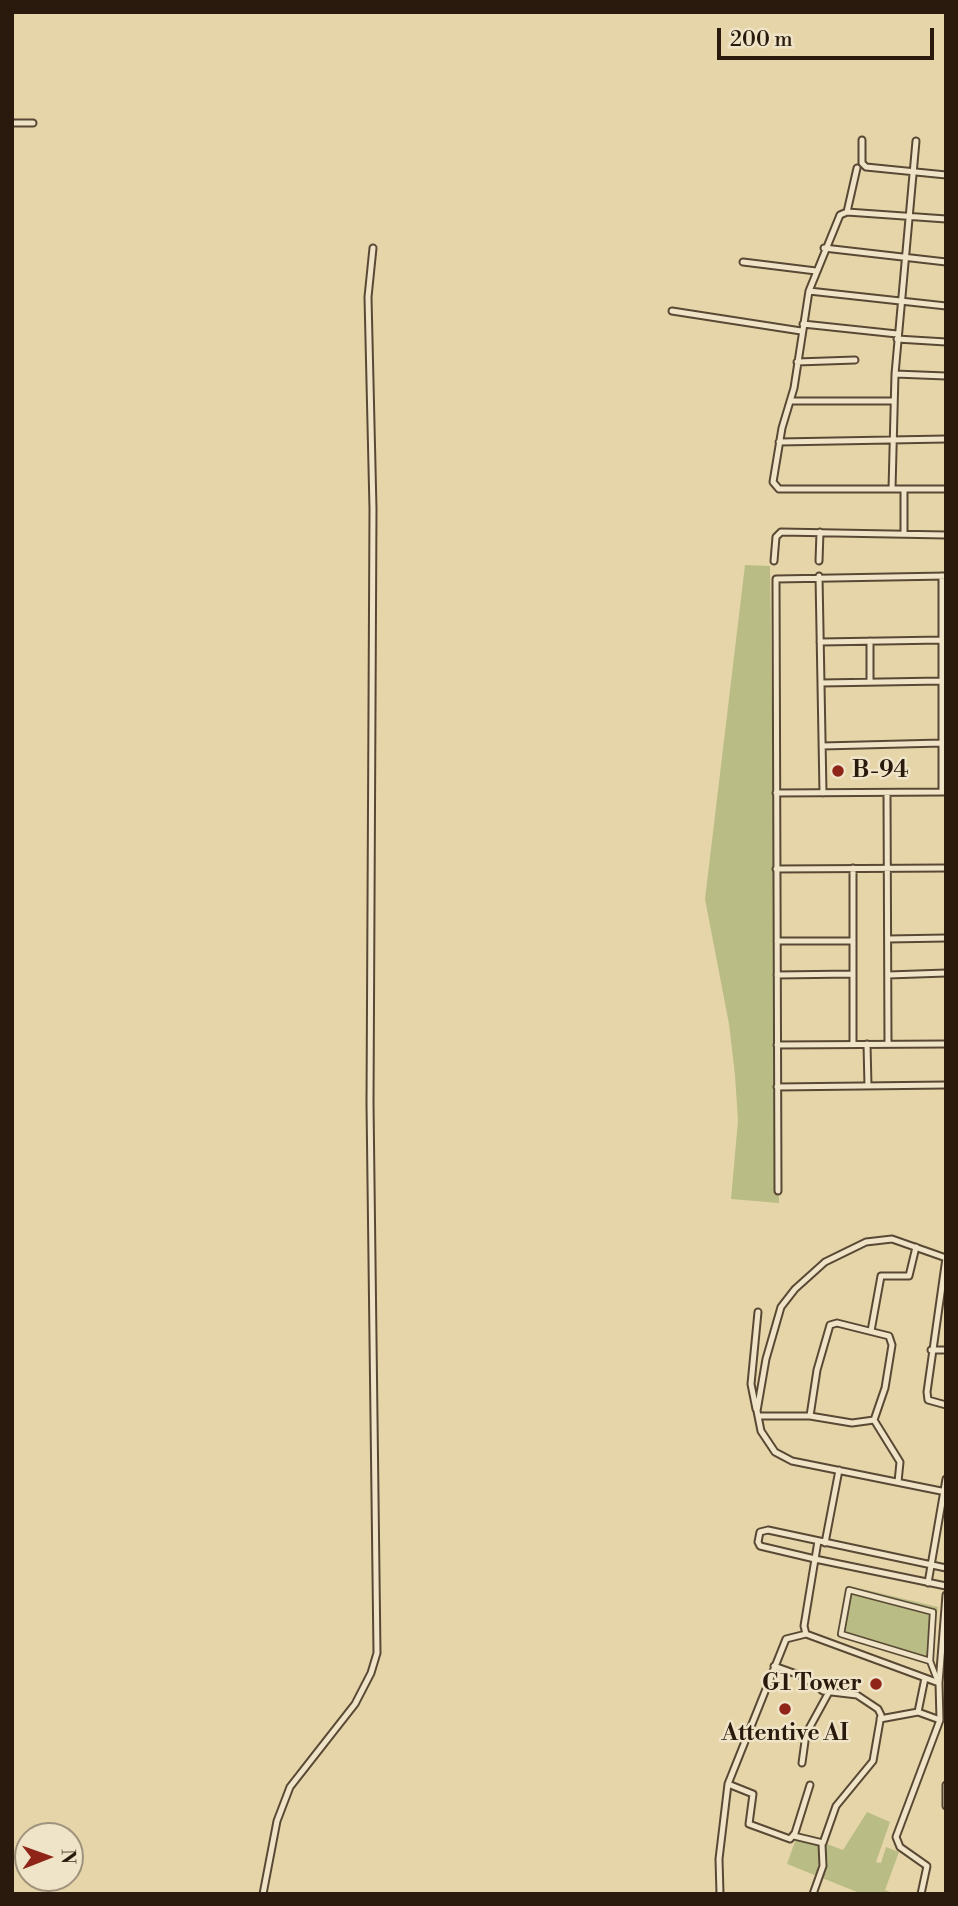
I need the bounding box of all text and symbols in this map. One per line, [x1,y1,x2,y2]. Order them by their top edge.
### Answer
scale bar [720,14,937,58]
text: 200 m [730,27,793,53]
place label: B-94 [852,757,909,785]
marker: B-94 [830,763,846,779]
place label: G1 Tower [762,1670,862,1698]
marker: G1 Tower [868,1676,884,1692]
marker: Attentive AI [777,1701,793,1717]
place label: Attentive AI [721,1720,849,1748]
north arrow [14,1822,84,1892]
text: N [56,1849,80,1864]

